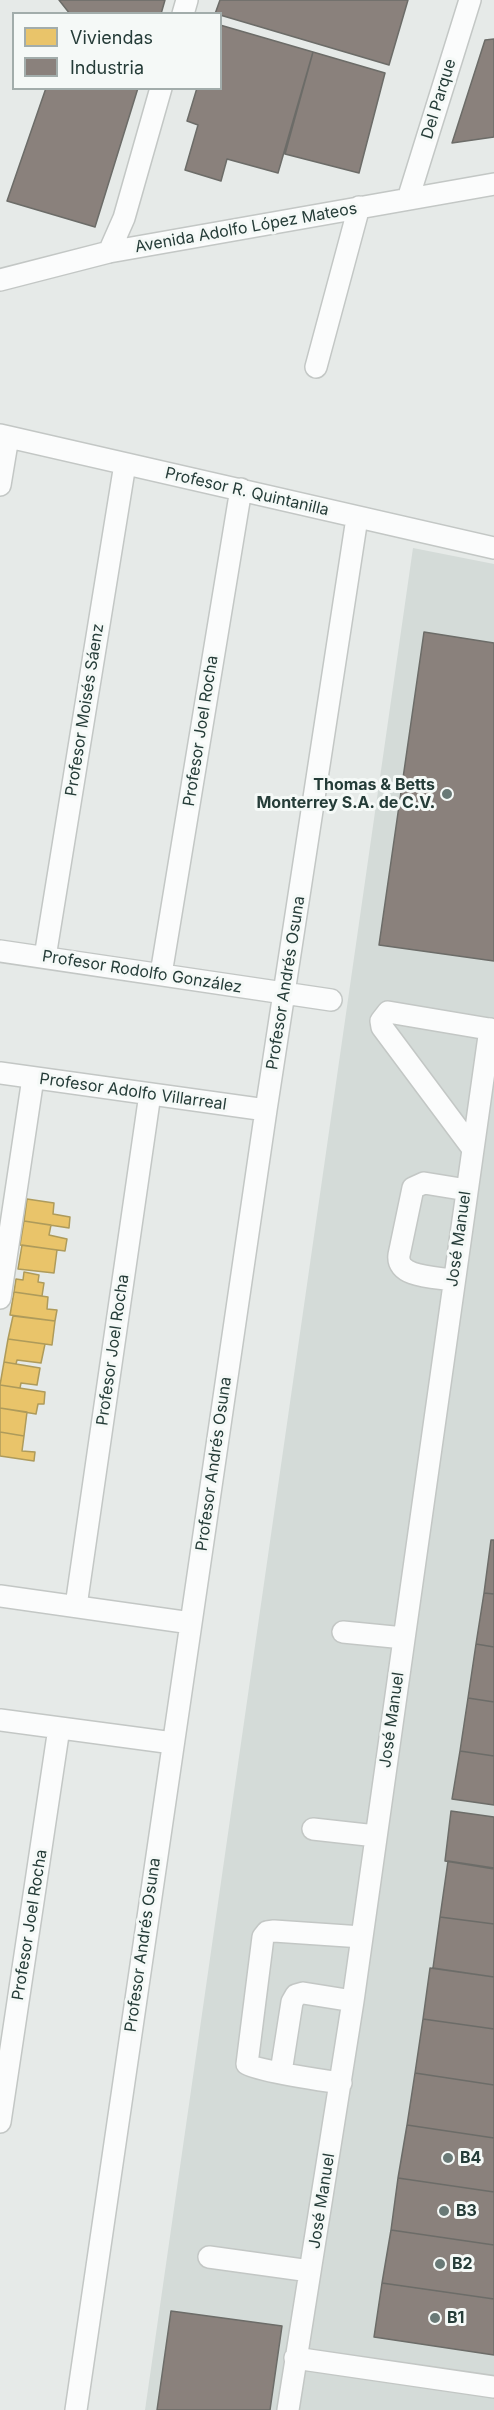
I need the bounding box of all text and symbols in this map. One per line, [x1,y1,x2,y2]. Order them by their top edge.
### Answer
legend [12,12,222,90]
text: Viviendas [70,27,153,48]
text: Industria [70,57,144,78]
street label: Del Parque [418,57,460,141]
street label: Avenida Adolfo López Mateos [133,199,359,257]
street label: Profesor R. Quintanilla [163,464,331,520]
street label: Profesor Moisés Sáenz [62,622,108,798]
street label: Profesor Joel Rocha [180,654,222,808]
place label: Thomas & Betts Monterrey S.A. de C.V. [256,775,435,813]
marker: Thomas & Betts Monterrey S.A. de C.V. [440,787,454,801]
street label: Profesor Andrés Osuna [263,895,309,1071]
street label: Profesor Rodolfo González [41,947,243,997]
street label: Profesor Adolfo Villarreal [38,1069,228,1115]
street label: José Manuel [443,1190,475,1288]
street label: Profesor Joel Rocha [93,1273,133,1427]
street label: Profesor Andrés Osuna [192,1376,236,1552]
street label: José Manuel [376,1671,408,1769]
street label: Profesor Joel Rocha [9,1848,51,2002]
street label: Profesor Andrés Osuna [121,1857,165,2033]
place label: B4 [460,2148,481,2168]
marker: B4 [441,2151,455,2165]
street label: José Manuel [305,2152,339,2250]
place label: B3 [456,2201,477,2221]
marker: B3 [437,2204,451,2218]
place label: B2 [452,2254,473,2274]
marker: B2 [433,2257,447,2271]
place label: B1 [447,2308,464,2328]
marker: B1 [428,2311,442,2325]

